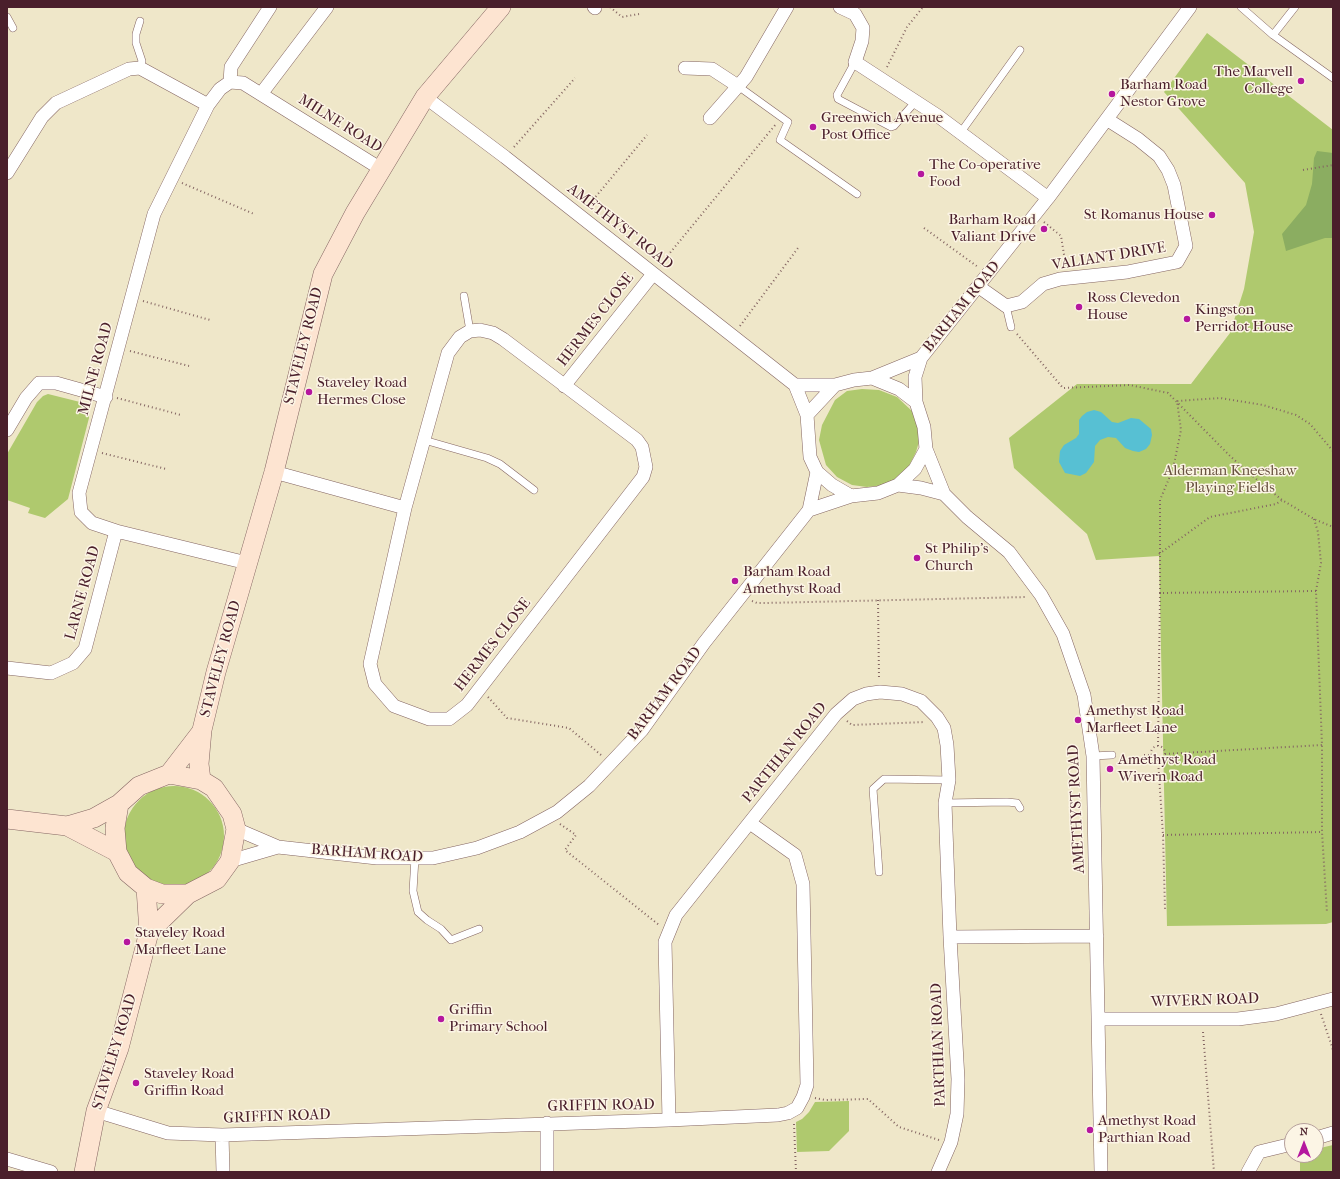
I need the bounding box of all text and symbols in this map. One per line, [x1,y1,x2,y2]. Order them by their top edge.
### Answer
place label: The Marvell College [1214,63,1293,98]
place label: Barham Road Nestor Grove [1120,76,1207,111]
marker: The Marvell College [1296,76,1306,86]
marker: Barham Road Nestor Grove [1107,89,1117,99]
street label: MILNE ROAD [295,91,385,157]
place label: Greenwich Avenue Post Office [821,109,943,144]
marker: Greenwich Avenue Post Office [808,122,818,132]
place label: The Co-operative Food [929,156,1041,191]
marker: The Co-operative Food [916,169,926,179]
street label: AMETHYST ROAD [564,180,676,274]
place label: St Romanus House [1084,206,1204,224]
marker: St Romanus House [1207,210,1217,220]
place label: Barham Road Valiant Drive [949,211,1036,246]
marker: Barham Road Valiant Drive [1039,224,1049,234]
street label: VALIANT DRIVE [1051,239,1167,275]
street label: BARHAM ROAD [920,258,1004,356]
street label: HERMES CLOSE [554,270,638,370]
street label: STAVELEY ROAD [281,286,327,406]
place label: Ross Clevedon House [1087,289,1180,324]
place label: Kingston Perridot House [1195,301,1293,336]
marker: Ross Clevedon House [1074,302,1084,312]
marker: Kingston Perridot House [1182,314,1192,324]
street label: MILNE ROAD [75,321,117,417]
place label: Staveley Road Hermes Close [317,374,407,409]
marker: Staveley Road Hermes Close [304,387,314,397]
park label: Alderman Kneeshaw Playing Fields [1163,462,1297,497]
place label: St Philip's Church [925,540,989,575]
street label: LARNE ROAD [62,544,104,642]
marker: St Philip's Church [912,553,922,563]
place label: Barham Road Amethyst Road [743,563,841,598]
marker: Barham Road Amethyst Road [730,576,740,586]
street label: HERMES CLOSE [451,595,535,695]
street label: STAVELEY ROAD [197,599,245,719]
street label: BARHAM ROAD [624,644,706,744]
street label: PARTHIAN ROAD [739,699,831,807]
place label: Amethyst Road Marfleet Lane [1086,702,1184,737]
marker: Amethyst Road Marfleet Lane [1073,715,1083,725]
street label: AMETHYST ROAD [1065,744,1089,874]
place label: Amethyst Road Wivern Road [1118,751,1216,786]
marker: Amethyst Road Wivern Road [1105,764,1115,774]
street label: BARHAM ROAD [310,841,424,867]
place label: Staveley Road Marfleet Lane [135,924,226,959]
marker: Staveley Road Marfleet Lane [122,937,132,947]
street label: PARTHIAN ROAD [928,983,950,1107]
street label: WIVERN ROAD [1151,990,1259,1012]
street label: STAVELEY ROAD [89,992,141,1112]
place label: Griffin Primary School [449,1001,548,1036]
marker: Griffin Primary School [436,1014,446,1024]
place label: Staveley Road Griffin Road [144,1065,234,1100]
marker: Staveley Road Griffin Road [131,1078,141,1088]
street label: GRIFFIN ROAD [547,1096,655,1116]
street label: GRIFFIN ROAD [223,1106,331,1128]
place label: Amethyst Road Parthian Road [1098,1112,1196,1147]
north arrow [1284,1123,1324,1163]
marker: Amethyst Road Parthian Road [1085,1125,1095,1135]
text: N [1300,1125,1308,1138]

